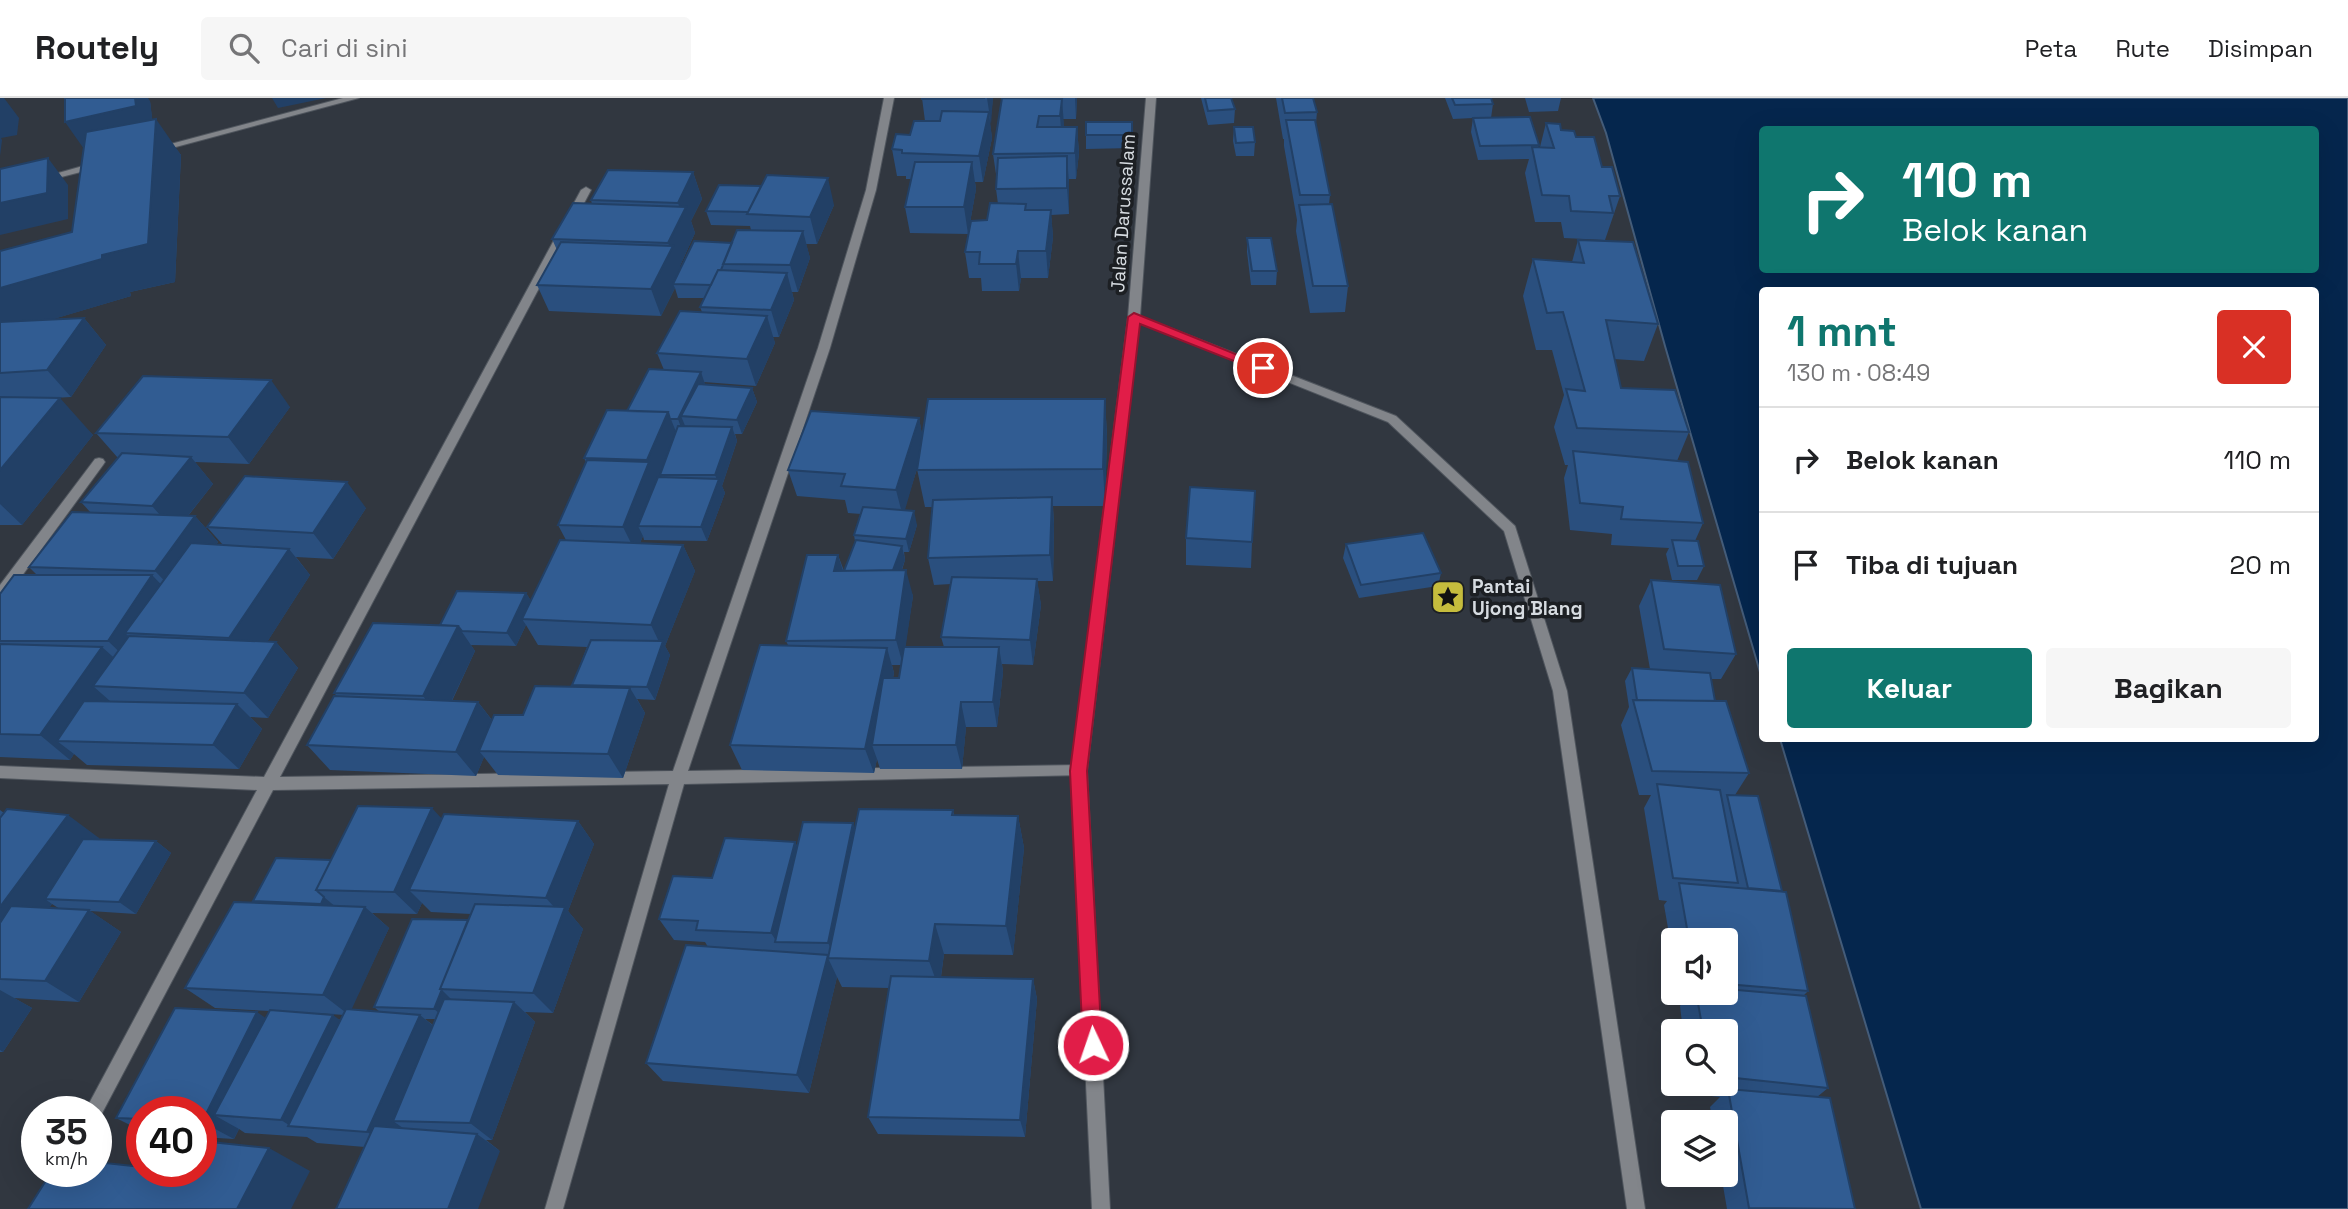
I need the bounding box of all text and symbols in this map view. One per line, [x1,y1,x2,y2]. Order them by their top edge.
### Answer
search box [201,17,691,80]
text: Routely [35,27,159,69]
icon: search [225,29,263,67]
text: Cari di sini [281,31,408,65]
text: Peta [2025,33,2077,64]
text: Rute [2115,33,2170,64]
text: Disimpan [2208,33,2313,64]
street label: Jalan Darussalam [1105,133,1141,293]
text: 110 m [1902,149,2032,211]
icon: right [1787,154,1878,245]
text: Belok kanan [1902,210,2088,250]
text: 1 mnt [1787,305,1897,358]
button: close [2217,310,2291,384]
pin [1233,338,1293,398]
icon: arrive [1244,349,1282,387]
text: 130 m · 08:49 [1787,358,1930,388]
icon: right [1787,441,1825,479]
text: Belok kanan [1846,443,1999,477]
text: 110 m [2224,443,2291,477]
icon: arrive [1787,546,1825,584]
text: Tiba di tujuan [1846,548,2018,582]
text: 20 m [2230,548,2291,582]
place label: Pantai Ujong Blang [1472,574,1583,621]
place icon: Pantai Ujong Blang [1429,578,1467,616]
button: Keluar [1787,648,2032,728]
button: Bagikan [2046,648,2291,728]
map controls [1661,928,1738,1187]
button: sound [1661,928,1738,1005]
position arrow [1056,1008,1130,1082]
button: search [1661,1019,1738,1096]
speed limit sign: 40 [126,1096,217,1187]
text: 35 [45,1110,88,1154]
button: layers [1661,1110,1738,1187]
text: km/h [45,1147,88,1170]

